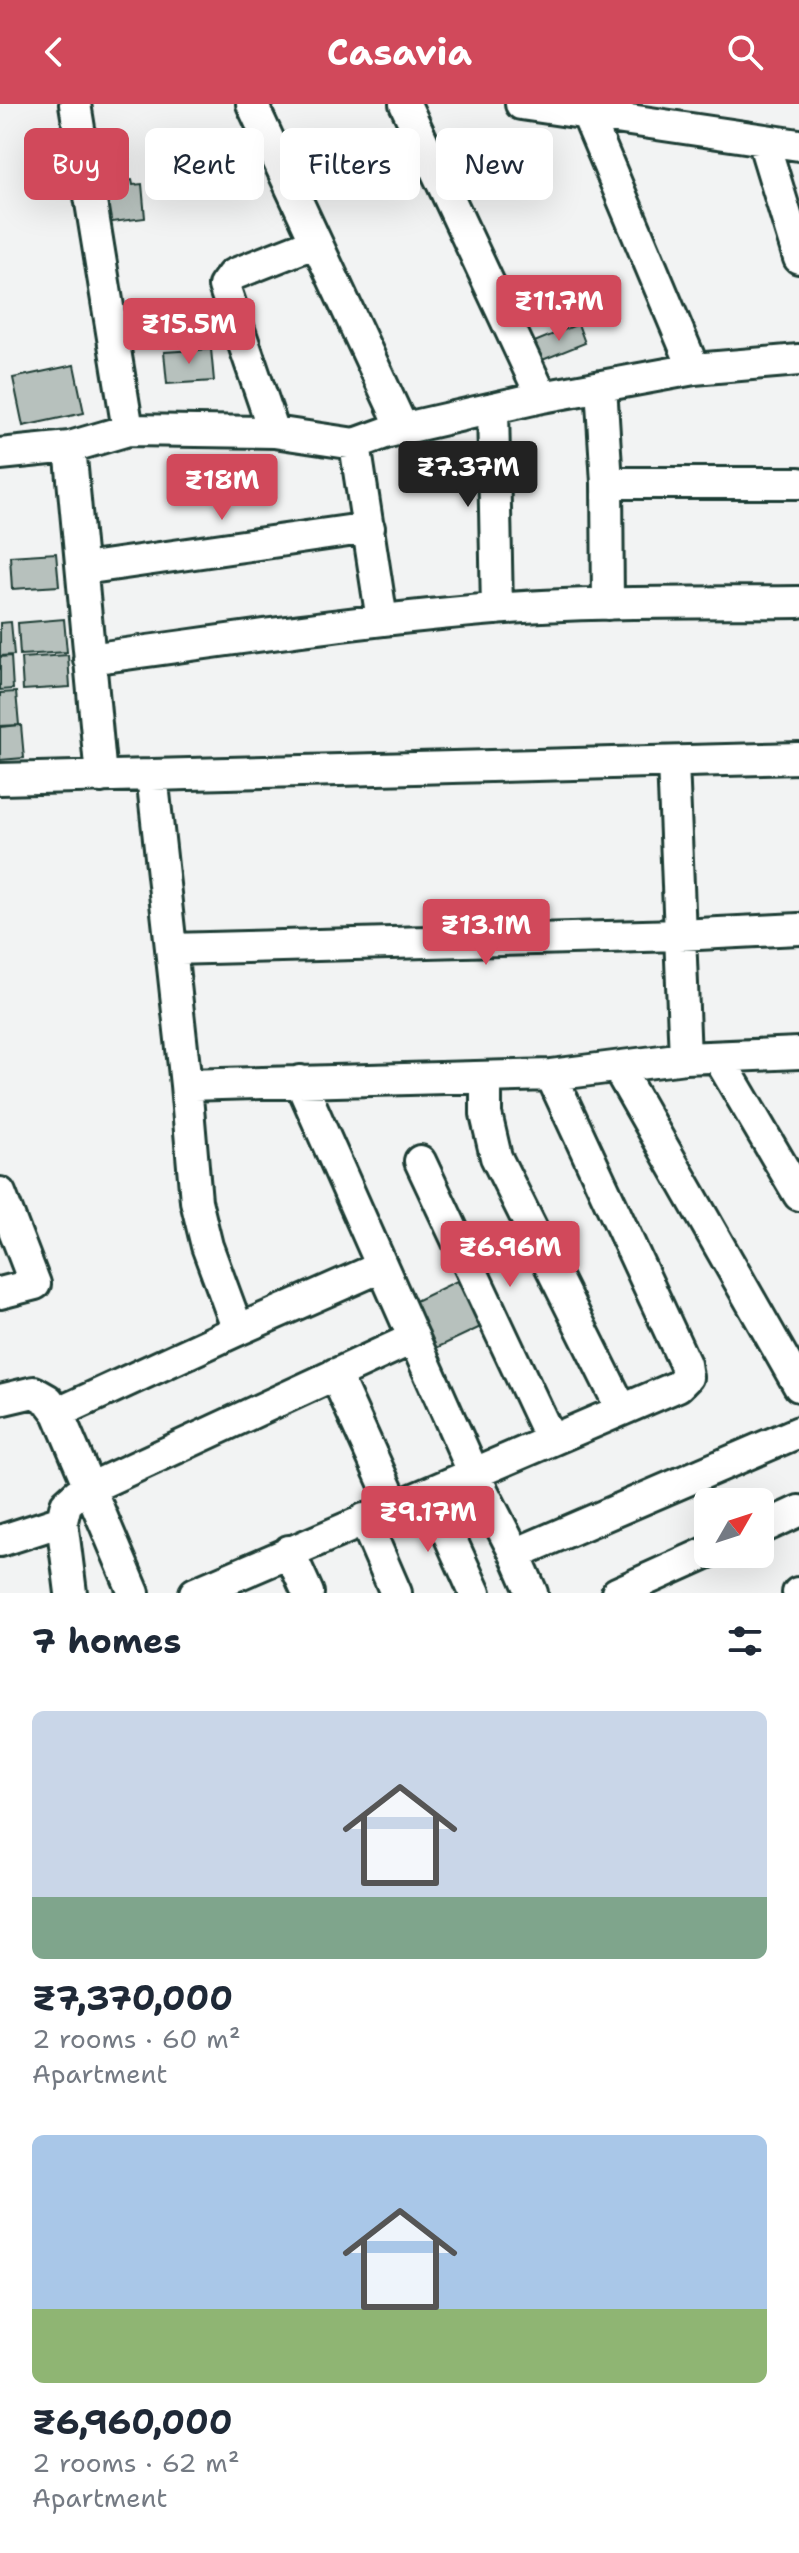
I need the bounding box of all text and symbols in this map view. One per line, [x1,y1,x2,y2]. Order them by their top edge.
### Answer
text: Casavia [327,28,472,77]
icon: back [32,30,76,74]
icon: search [723,30,767,74]
chip: Buy [24,128,129,200]
chip: Rent [145,128,264,200]
chip: Filters [280,128,420,200]
chip: New [436,128,553,200]
pin: ₹11.7M [494,275,624,343]
text: ₹11.7M [514,283,604,318]
pin: ₹15.5M [124,298,254,366]
text: ₹15.5M [141,306,237,341]
pin: ₹7.37M [403,441,533,509]
text: ₹7.37M [416,449,520,484]
pin: ₹18M [175,454,269,522]
text: ₹18M [185,462,259,497]
pin: ₹13.1M [421,899,551,967]
text: ₹13.1M [441,907,531,942]
pin: ₹6.96M [445,1221,575,1289]
text: ₹6.96M [459,1229,561,1264]
pin: ₹9.17M [363,1486,493,1554]
north arrow [694,1488,774,1568]
map controls [694,1488,774,1568]
text: ₹9.17M [379,1494,477,1529]
text: 7 homes [32,1618,181,1664]
icon: filters [723,1619,767,1663]
icon: home [328,1763,472,1907]
text: ₹7,370,000 [32,1975,233,2021]
text: 2 rooms · 60 m² [32,2021,241,2056]
text: Apartment [32,2056,168,2091]
icon: home [328,2187,472,2331]
text: ₹6,960,000 [32,2399,233,2445]
text: 2 rooms · 62 m² [32,2445,240,2480]
text: Apartment [32,2480,168,2515]

